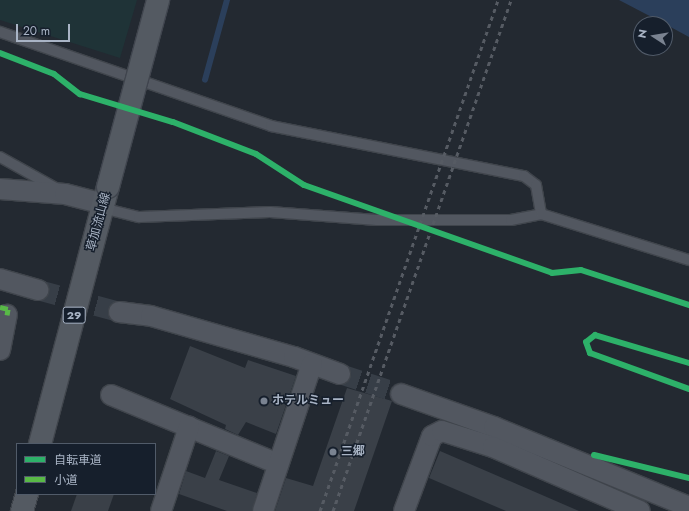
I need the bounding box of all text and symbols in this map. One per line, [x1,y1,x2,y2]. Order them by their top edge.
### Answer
scale bar [18,16,72,42]
north arrow [633,16,673,56]
text: 20 m [23,22,50,40]
text: N [634,28,651,40]
street label: 草加流山線 [84,191,114,253]
road number: 29 [62,306,86,324]
place label: ホテルミュー [272,394,344,408]
marker: ホテルミュー [259,396,269,406]
legend [16,443,156,495]
place label: 三郷 [341,445,365,459]
marker: 三郷 [328,447,338,457]
text: 自転車道 [54,451,102,469]
text: 小道 [54,471,78,489]

